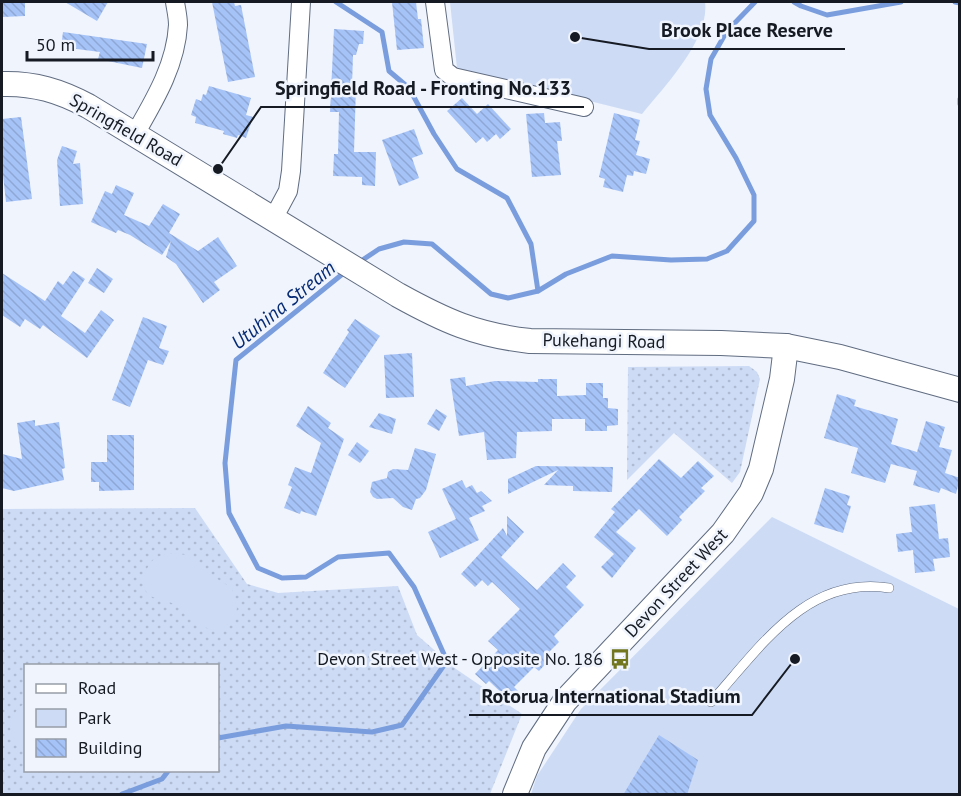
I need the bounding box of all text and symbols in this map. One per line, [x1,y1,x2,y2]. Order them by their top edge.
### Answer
callout: Brook Place Reserve [649,11,845,49]
text: Brook Place Reserve [661,17,833,43]
scale bar [27,24,153,62]
text: 50 m [36,33,75,56]
callout: Springfield Road - Fronting No.133 [261,69,584,107]
text: Springfield Road - Fronting No.133 [275,75,571,101]
street label: Springfield Road [66,88,187,171]
water label: Utuhina Stream [225,255,341,355]
street label: Pukehangi Road [542,328,666,353]
street label: Devon Street West [619,523,732,642]
place label: Devon Street West - Opposite No. 186 [317,647,603,670]
bus stop icon: Devon Street West - Opposite No. 186 [608,647,632,671]
legend [24,664,219,772]
text: Road [78,676,116,699]
callout: Rotorua International Stadium [469,677,752,715]
text: Rotorua International Stadium [481,683,741,709]
text: Park [78,706,111,729]
text: Building [78,736,142,759]

